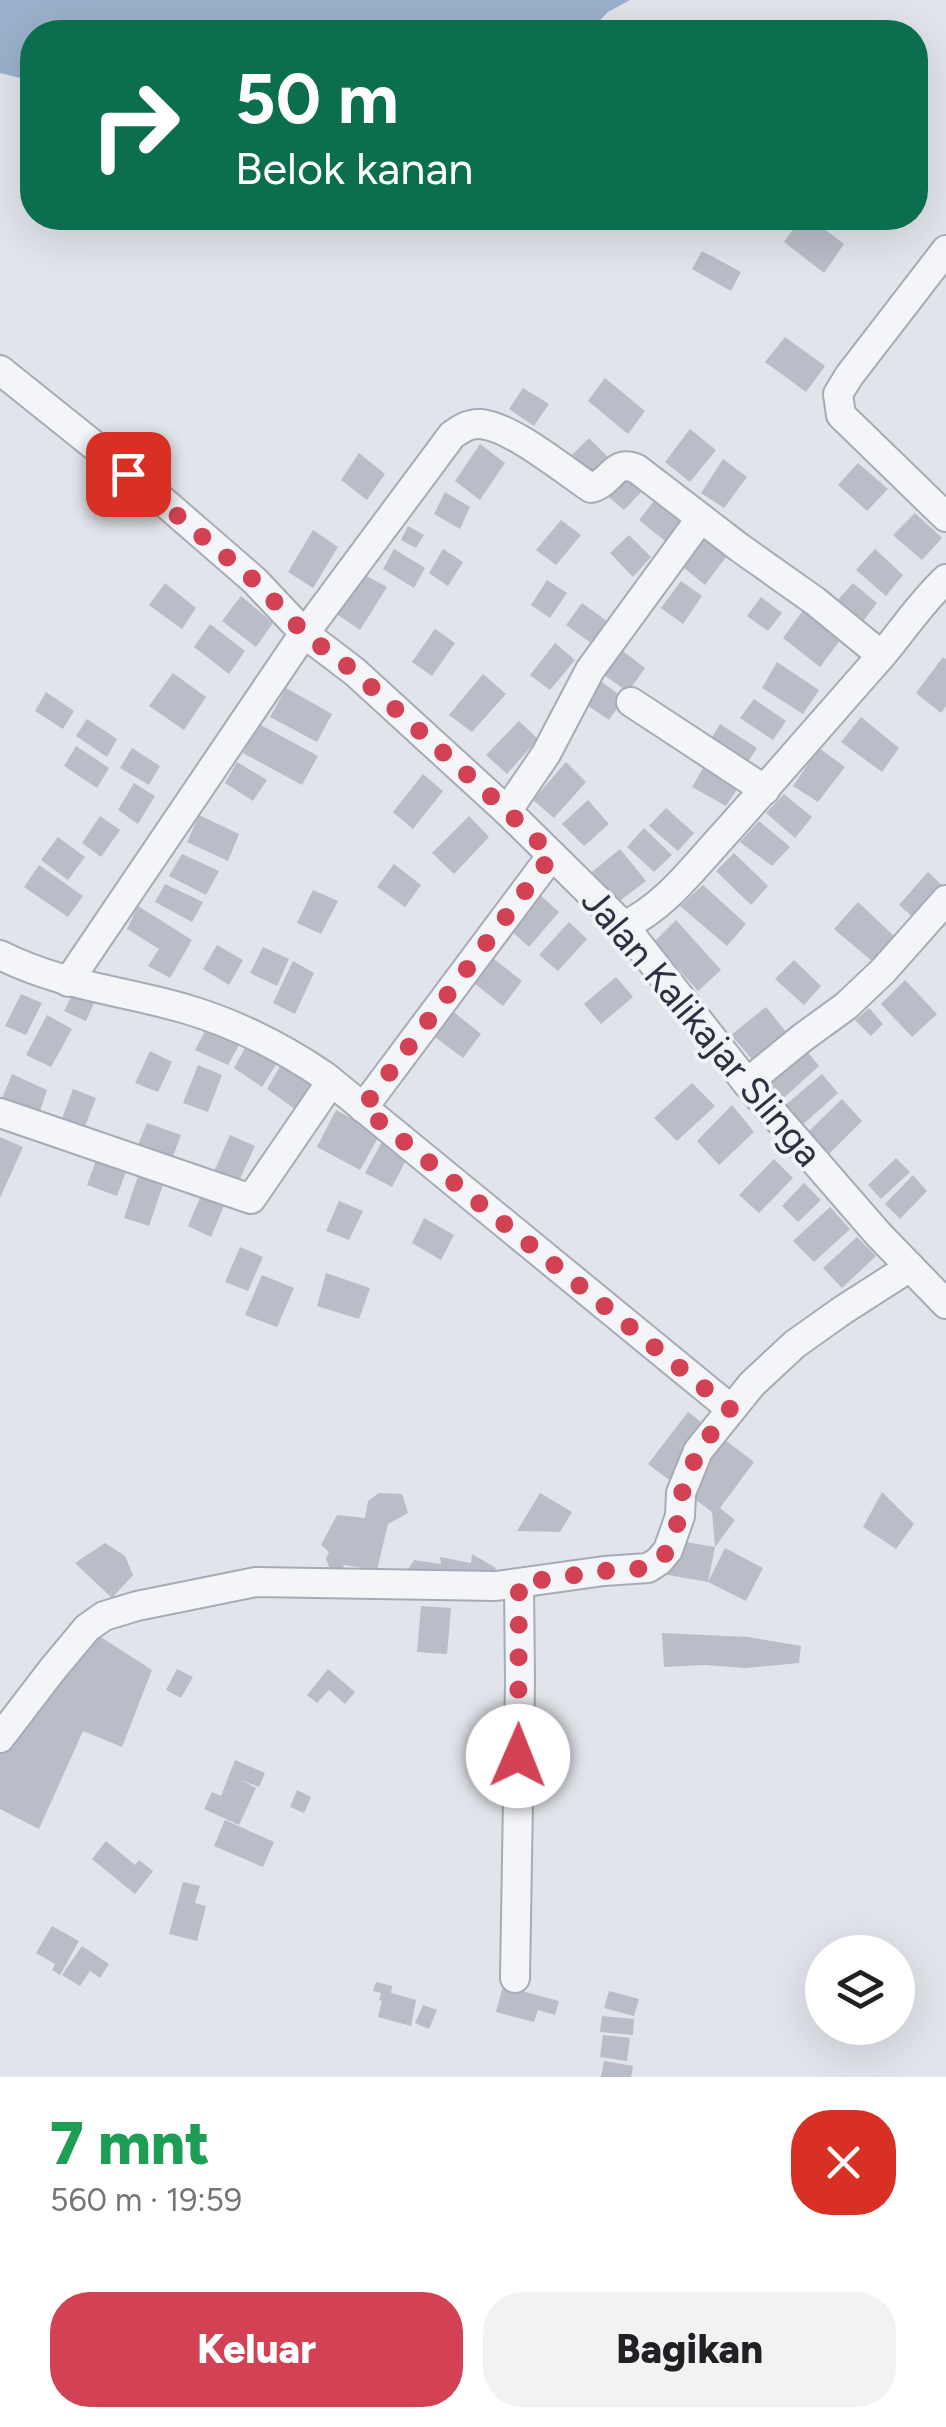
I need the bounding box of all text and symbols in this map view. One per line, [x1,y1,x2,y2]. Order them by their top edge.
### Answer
text: 50 m [235,56,399,141]
icon: right [70,60,200,190]
text: Belok kanan [235,141,473,195]
pin [86,432,171,517]
icon: arrive [101,447,156,502]
street label: Jalan Kalikajar Slinga [572,878,832,1176]
position arrow [466,1704,570,1808]
map controls [805,1935,915,2045]
button: layers [805,1935,915,2045]
text: 7 mnt [50,2107,210,2179]
button: close [791,2110,896,2215]
text: 560 m · 19:59 [50,2181,242,2219]
button: Keluar [50,2292,463,2407]
button: Bagikan [483,2292,896,2407]

